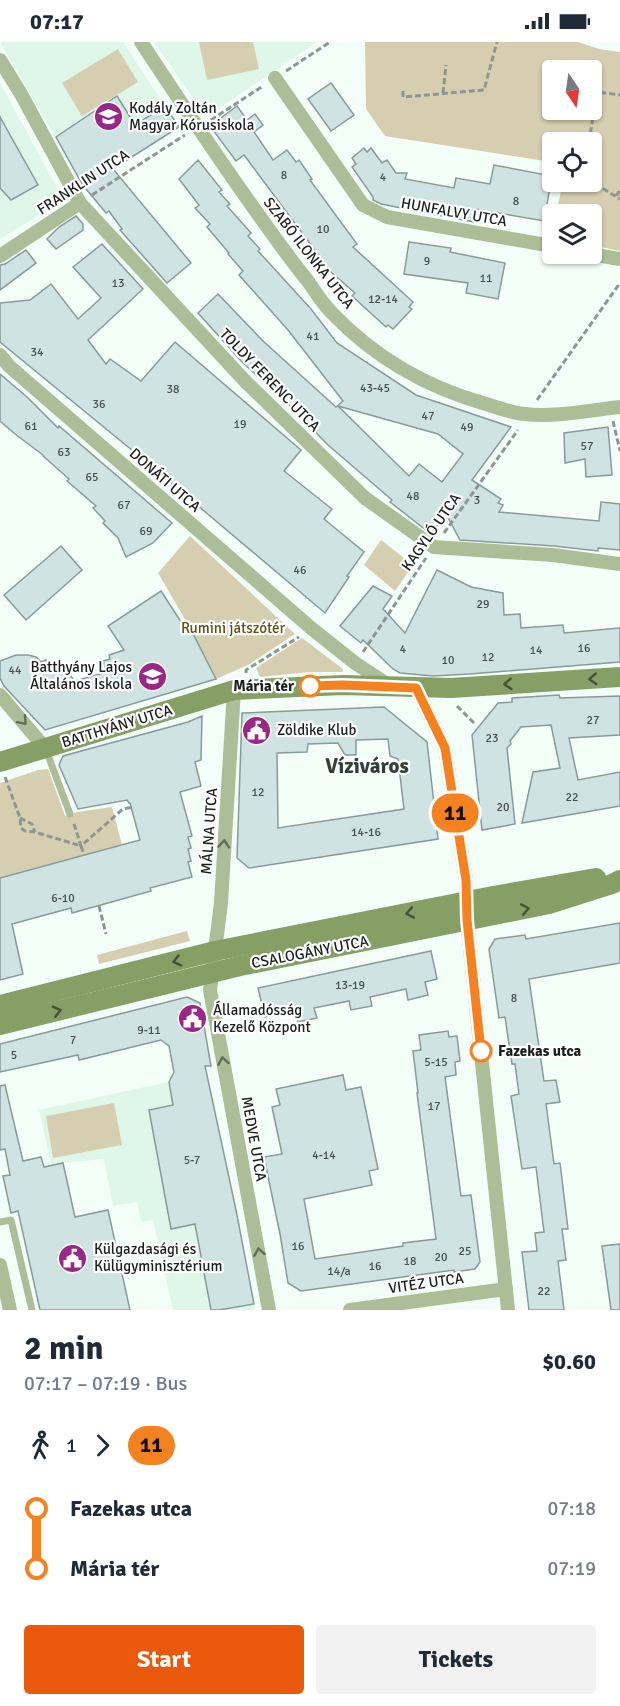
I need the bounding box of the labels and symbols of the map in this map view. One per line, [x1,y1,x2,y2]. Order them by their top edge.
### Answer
north arrow [542,60,602,120]
place label: Kodály Zoltán Magyar Kórusiskola [129,99,254,134]
school or university icon: Kodály Zoltán Magyar Kórusiskola [92,101,124,133]
street label: FRANKLIN UTCA [34,146,132,218]
house number: 8 [281,168,287,183]
house number: 4 [380,170,387,185]
street label: SZABÓ ILONKA UTCA [260,193,359,312]
street label: HUNFALVY UTCA [399,194,509,230]
house number: 8 [513,194,519,209]
house number: 10 [317,222,329,237]
house number: 9 [424,254,430,269]
house number: 11 [480,271,492,286]
house number: 13 [112,276,124,291]
house number: 12-14 [368,292,399,307]
street label: TOLDY FERENC UTCA [216,325,324,435]
house number: 41 [307,329,319,344]
house number: 34 [31,345,44,360]
house number: 43-45 [360,381,390,396]
house number: 38 [167,382,179,397]
house number: 36 [93,397,105,412]
house number: 47 [422,409,434,424]
house number: 19 [234,417,246,432]
house number: 61 [25,419,37,434]
house number: 49 [461,420,473,435]
house number: 57 [581,439,593,454]
street label: DONÁTI UTCA [126,443,205,516]
house number: 63 [58,445,70,460]
house number: 65 [86,470,98,485]
street label: KAGYLÓ UTCA [397,489,464,574]
house number: 48 [407,489,419,504]
house number: 3 [474,493,480,508]
house number: 67 [118,498,130,513]
house number: 69 [140,524,152,539]
house number: 46 [294,563,306,578]
house number: 29 [477,597,489,612]
park label: Rumini játszótér [181,619,286,637]
house number: 16 [578,641,590,656]
house number: 4 [400,642,407,657]
house number: 14 [530,643,543,658]
house number: 12 [482,650,494,665]
house number: 10 [442,653,454,668]
place label: Batthyány Lajos Általános Iskola [30,658,132,693]
school or university icon: Batthyány Lajos Általános Iskola [137,660,169,692]
house number: 44 [9,663,22,678]
one-way arrow [588,672,597,685]
marker: Mária tér [299,675,321,697]
place label: Mária tér [233,677,294,695]
one-way arrow [503,677,512,690]
street label: BATTHYÁNY UTCA [59,700,175,751]
house number: 27 [587,713,599,728]
one-way arrow [16,714,27,725]
public building icon: Zöldike Klub [240,714,272,746]
place label: Zöldike Klub [277,721,357,739]
house number: 23 [486,731,498,746]
district label: Víziváros [325,753,409,779]
house number: 12 [252,785,264,800]
street label: MÁLNA UTCA [196,787,221,875]
house number: 22 [566,790,578,805]
line badge: 11 [428,794,482,832]
house number: 20 [497,800,509,815]
house number: 14-16 [351,825,381,840]
one-way arrow [218,840,231,849]
house number: 6-10 [51,891,75,906]
one-way arrow [519,903,529,916]
one-way arrow [405,906,415,919]
street label: CSALOGÁNY UTCA [250,931,370,972]
one-way arrow [173,953,183,966]
house number: 13-19 [335,978,365,993]
house number: 8 [511,991,517,1006]
place label: Államadósság Kezelő Központ [213,1000,311,1036]
public building icon: Államadósság Kezelő Központ [176,1003,208,1035]
one-way arrow [52,1006,62,1019]
house number: 9-11 [137,1023,161,1038]
house number: 7 [70,1033,76,1048]
marker: Fazekas utca [470,1040,492,1062]
place label: Fazekas utca [498,1042,582,1060]
house number: 5 [11,1048,17,1063]
house number: 5-15 [424,1055,448,1070]
one-way arrow [217,1056,230,1066]
street label: MEDVE UTCA [238,1095,270,1183]
house number: 17 [428,1099,440,1114]
house number: 4-14 [312,1148,336,1163]
house number: 5-7 [184,1153,200,1168]
house number: 16 [292,1239,304,1254]
place label: Külgazdasági és Külügyminisztérium [94,1240,222,1275]
public building icon: Külgazdasági és Külügyminisztérium [57,1242,89,1274]
house number: 25 [459,1244,471,1259]
one-way arrow [253,1248,265,1257]
house number: 20 [435,1250,447,1265]
house number: 18 [404,1254,416,1269]
house number: 16 [369,1259,381,1274]
house number: 14/a [327,1264,351,1279]
street label: VITÉZ UTCA [387,1268,465,1297]
house number: 22 [538,1284,550,1299]

